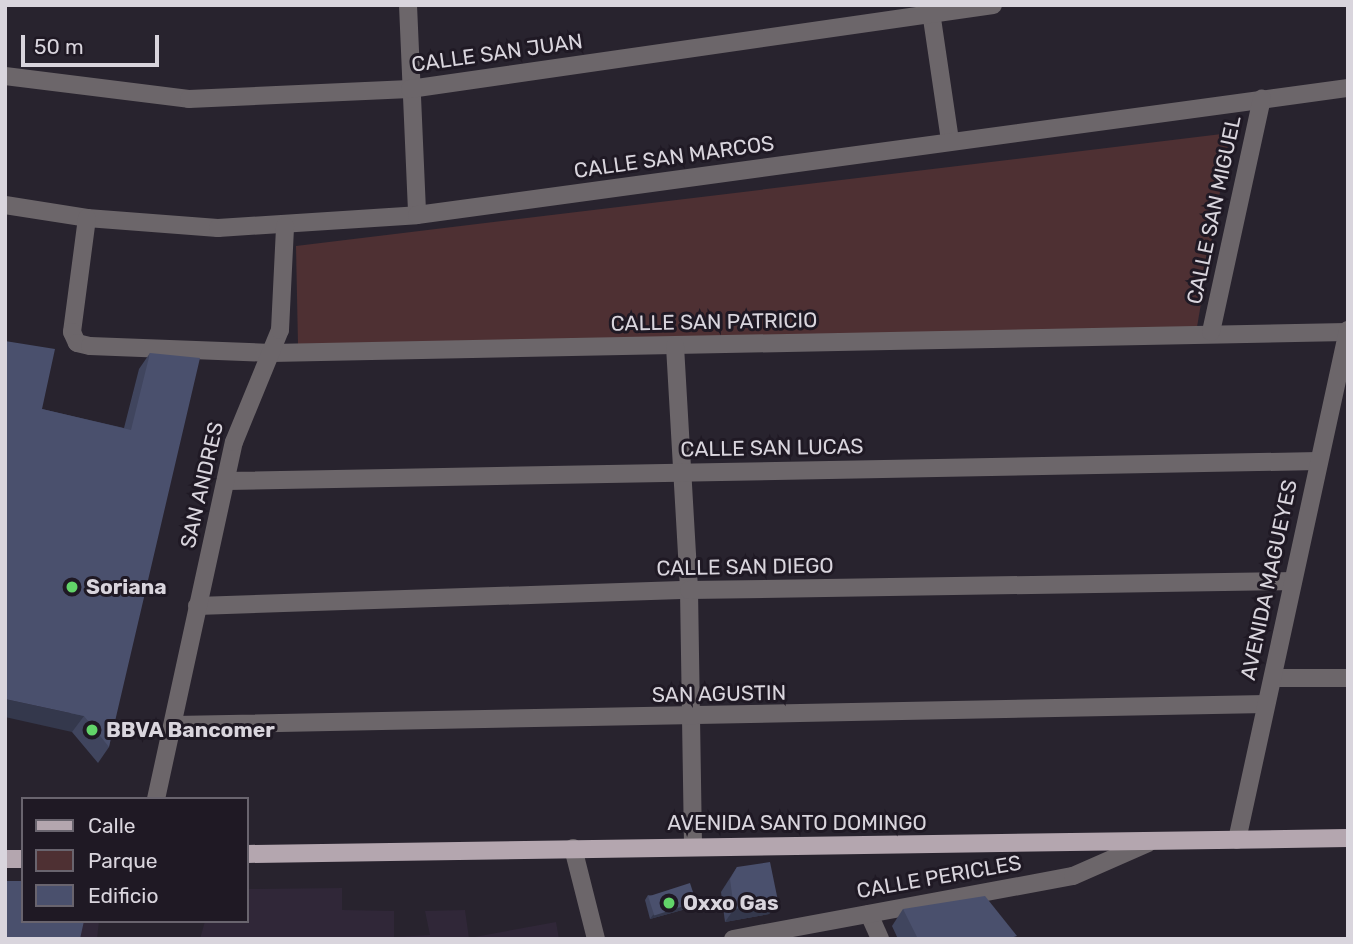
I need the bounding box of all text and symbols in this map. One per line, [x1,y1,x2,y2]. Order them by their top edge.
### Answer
scale bar [24,21,163,65]
street label: CALLE SAN JUAN [410,29,584,77]
text: 50 m [34,34,84,59]
street label: CALLE SAN MIGUEL [1182,113,1246,307]
street label: CALLE SAN MARCOS [572,130,776,184]
street label: CALLE SAN PATRICIO [610,308,818,336]
street label: SAN ANDRES [175,419,229,551]
street label: CALLE SAN LUCAS [680,434,864,462]
street label: AVENIDA MAGUEYES [1235,477,1303,683]
street label: CALLE SAN DIEGO [656,553,834,581]
place label: Soriana [86,574,167,600]
marker: Soriana [64,579,80,595]
street label: SAN AGUSTIN [651,680,787,708]
place label: BBVA Bancomer [106,717,275,743]
marker: BBVA Bancomer [84,722,100,738]
legend [21,797,248,923]
street label: AVENIDA SANTO DOMINGO [667,810,927,836]
text: Calle [88,813,136,838]
text: Parque [88,848,158,873]
street label: CALLE PERICLES [855,850,1023,904]
text: Edificio [88,883,158,908]
place label: Oxxo Gas [683,890,779,916]
marker: Oxxo Gas [661,895,677,911]

